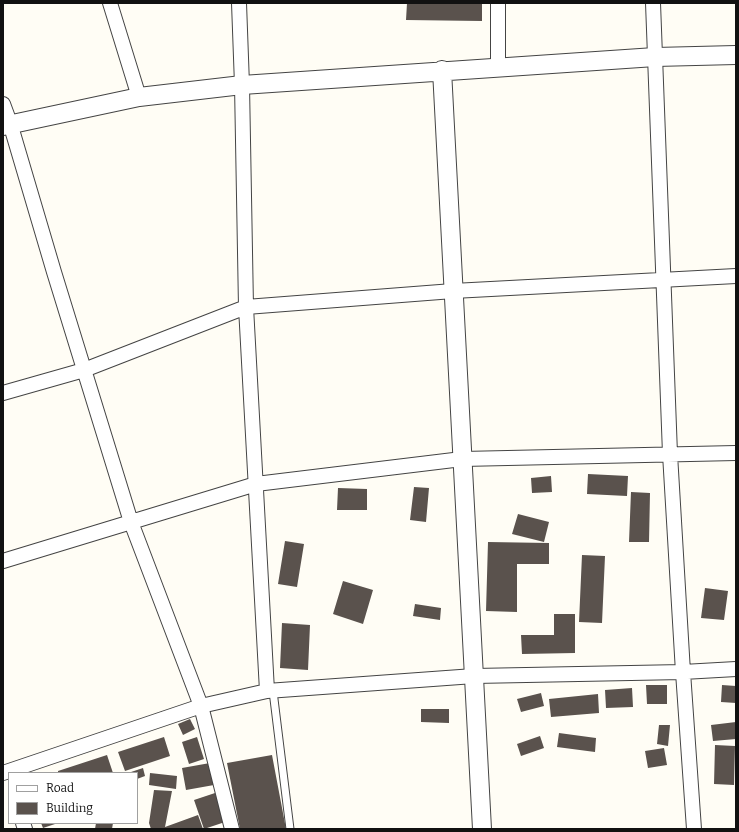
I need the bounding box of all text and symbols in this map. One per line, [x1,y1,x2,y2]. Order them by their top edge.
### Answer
legend [8,772,138,824]
text: Road [46,781,74,795]
text: Building [46,801,93,815]

